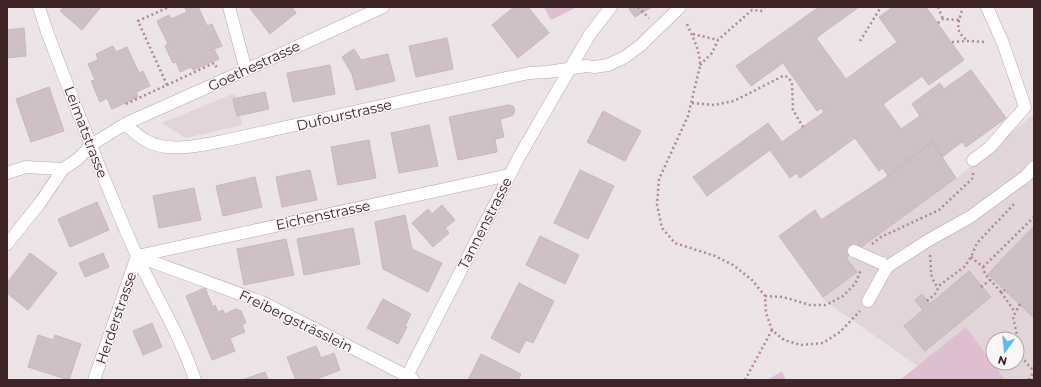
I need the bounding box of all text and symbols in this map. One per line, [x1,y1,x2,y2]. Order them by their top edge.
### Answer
street label: Goethestrasse [205,37,303,95]
street label: Leimatstrasse [60,83,112,181]
street label: Dufourstrasse [295,95,393,135]
street label: Tannenstrasse [454,174,516,272]
street label: Eichenstrasse [274,196,372,234]
street label: Herderstrasse [92,269,140,367]
street label: Freibergsträsslein [236,286,356,356]
north arrow [985,331,1025,371]
text: N [996,353,1009,369]

